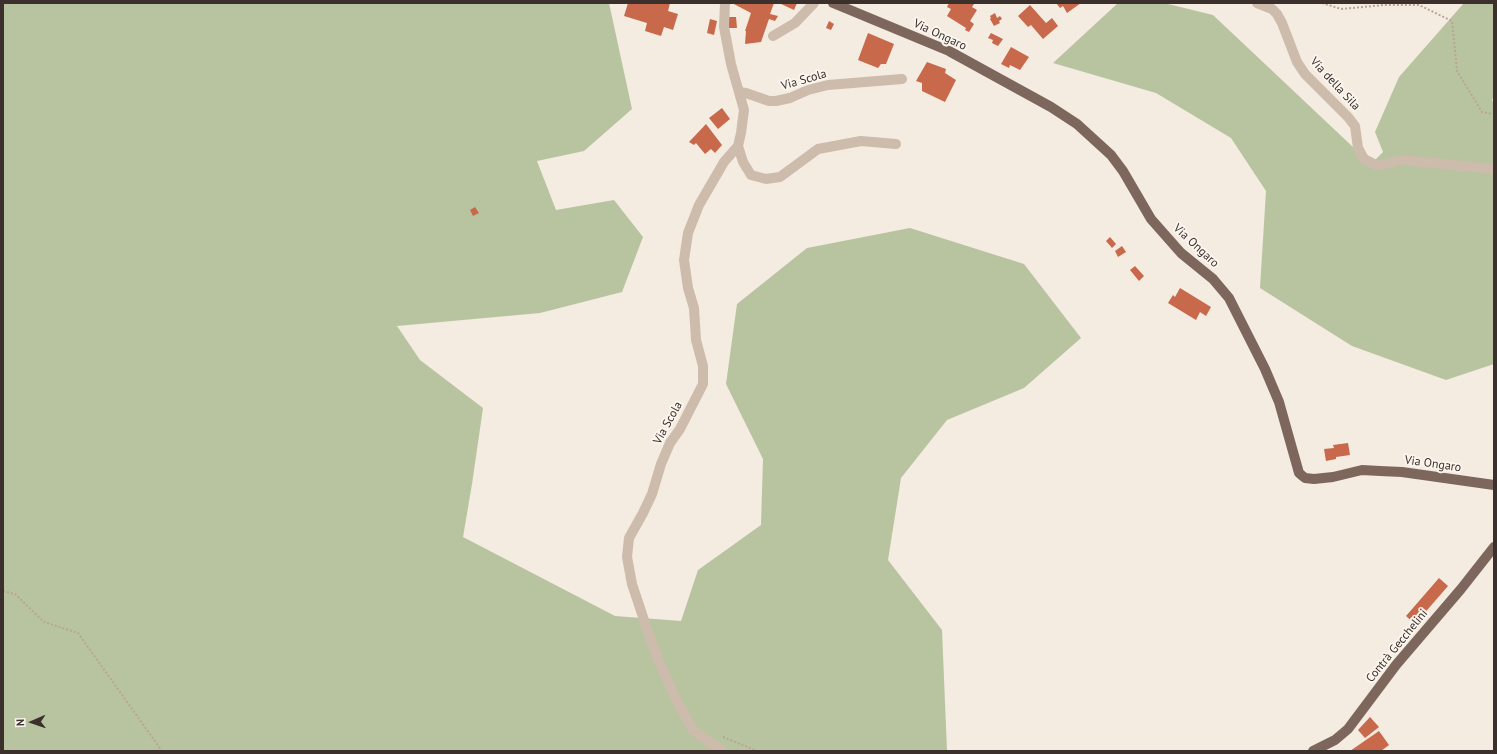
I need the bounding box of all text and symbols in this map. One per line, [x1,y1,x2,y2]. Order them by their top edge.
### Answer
street label: Via Ongaro [911,16,969,54]
street label: Via della Sila [1307,55,1363,113]
street label: Via Scola [780,67,828,93]
street label: Via Ongaro [1170,221,1222,271]
street label: Via Scola [650,399,686,447]
street label: Via Ongaro [1404,453,1462,475]
street label: Contrà Gecchelini [1363,607,1431,685]
north arrow [12,702,52,742]
text: N [13,719,27,726]

